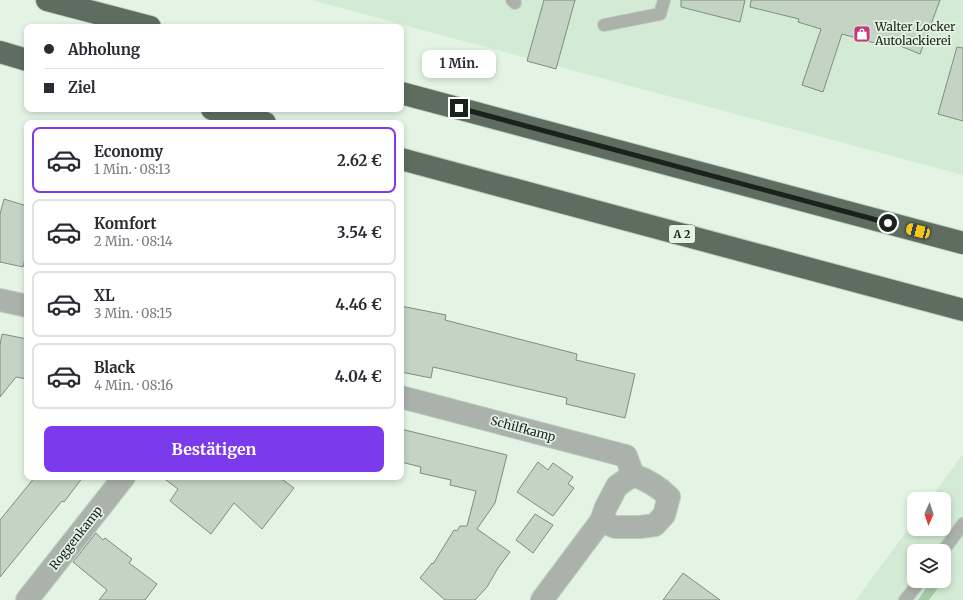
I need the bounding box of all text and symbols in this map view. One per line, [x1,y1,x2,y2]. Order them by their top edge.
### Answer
place label: Walter Locker Autolackierei [874,19,956,48]
shop icon: Walter Locker Autolackierei [852,24,872,44]
text: Abholung [68,40,140,59]
callout: 1 Min. [422,50,496,78]
text: 1 Min. [440,55,478,72]
text: Ziel [68,78,96,97]
route end [450,99,468,117]
icon: car [46,142,82,178]
text: Economy [94,142,163,161]
text: 2.62 € [337,151,382,170]
text: 1 Min. · 08:13 [94,161,171,178]
icon: car [46,214,82,250]
text: Komfort [94,214,157,233]
route start [879,214,897,232]
car [905,222,931,240]
text: 3.54 € [337,223,382,242]
road number: A 2 [669,225,695,243]
text: 2 Min. · 08:14 [94,233,173,250]
icon: car [46,286,82,322]
text: XL [94,286,115,305]
text: 4.46 € [335,295,382,314]
text: 3 Min. · 08:15 [94,305,172,322]
icon: car [46,358,82,394]
text: Black [94,358,135,377]
text: 4.04 € [335,367,382,386]
text: 4 Min. · 08:16 [94,377,173,394]
street label: Schilfkamp [489,413,557,444]
button: Bestätigen [44,426,384,472]
north arrow [907,492,951,536]
map controls [907,492,951,588]
street label: Roggenkamp [46,503,105,573]
button: layers [907,544,951,588]

